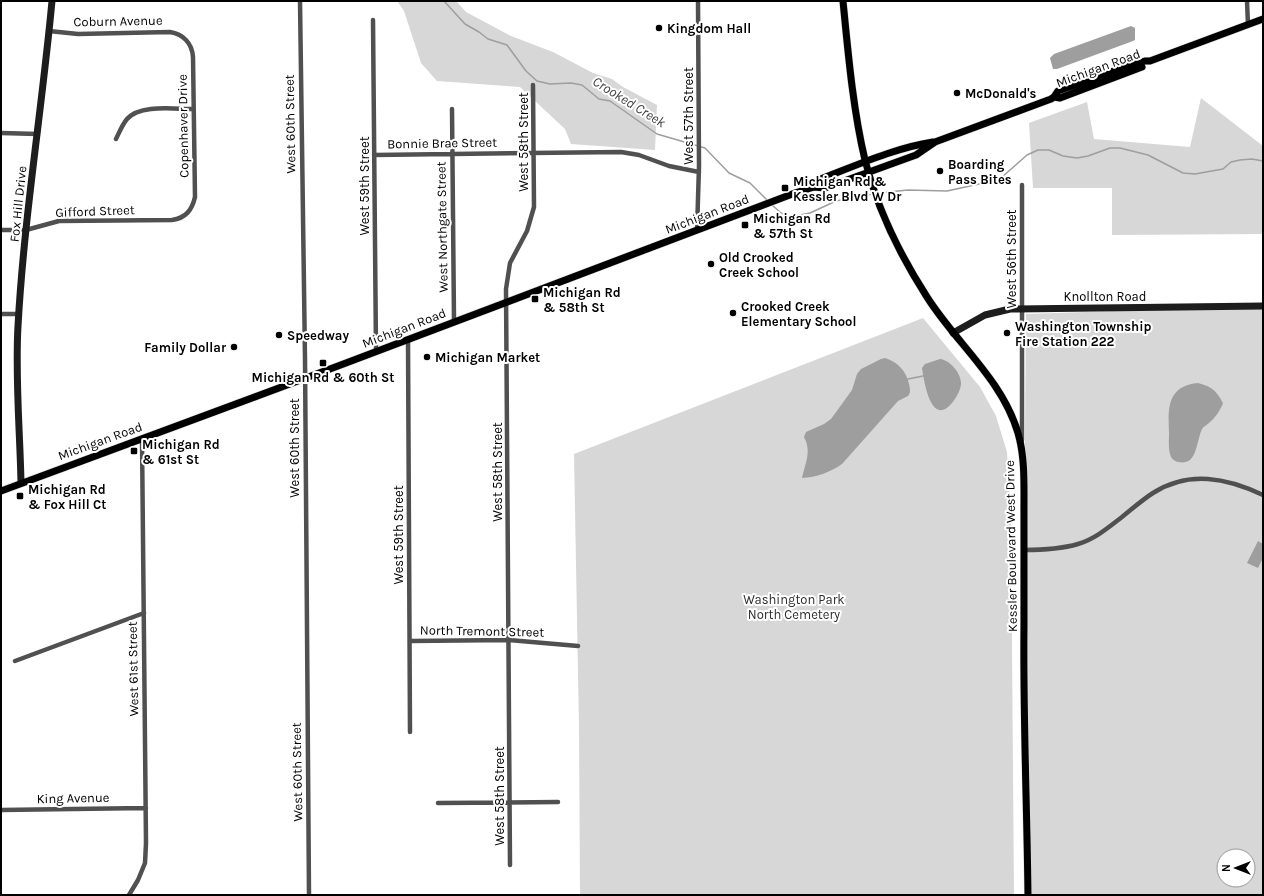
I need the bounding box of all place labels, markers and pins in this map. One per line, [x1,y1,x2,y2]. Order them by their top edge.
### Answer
place label: Kingdom Hall [667,21,751,36]
marker: Kingdom Hall [654,23,664,33]
place label: McDonald's [965,86,1037,101]
marker: McDonald's [952,88,962,98]
place label: Boarding Pass Bites [948,157,1012,187]
marker: Boarding Pass Bites [935,166,945,176]
place label: Michigan Rd & Kessler Blvd W Dr [793,174,902,204]
marker: Michigan Rd & Kessler Blvd W Dr [780,183,790,193]
place label: Michigan Rd & 57th St [753,211,831,241]
marker: Michigan Rd & 57th St [740,220,750,230]
place label: Old Crooked Creek School [719,250,799,280]
marker: Old Crooked Creek School [706,259,716,269]
place label: Michigan Rd & 58th St [543,285,621,315]
marker: Michigan Rd & 58th St [530,294,540,304]
place label: Crooked Creek Elementary School [741,299,856,329]
marker: Crooked Creek Elementary School [728,308,738,318]
place label: Washington Township Fire Station 222 [1015,319,1151,349]
place label: Speedway [287,328,349,343]
marker: Washington Township Fire Station 222 [1002,328,1012,338]
marker: Speedway [274,330,284,340]
place label: Family Dollar [144,340,227,355]
marker: Family Dollar [229,342,239,352]
place label: Michigan Market [435,350,540,365]
marker: Michigan Market [422,352,432,362]
marker: Michigan Rd & 60th St [318,358,328,368]
place label: Michigan Rd & 60th St [252,370,394,385]
place label: Michigan Rd & 61st St [142,437,220,467]
marker: Michigan Rd & 61st St [129,446,139,456]
place label: Michigan Rd & Fox Hill Ct [28,482,106,512]
marker: Michigan Rd & Fox Hill Ct [15,491,25,501]

